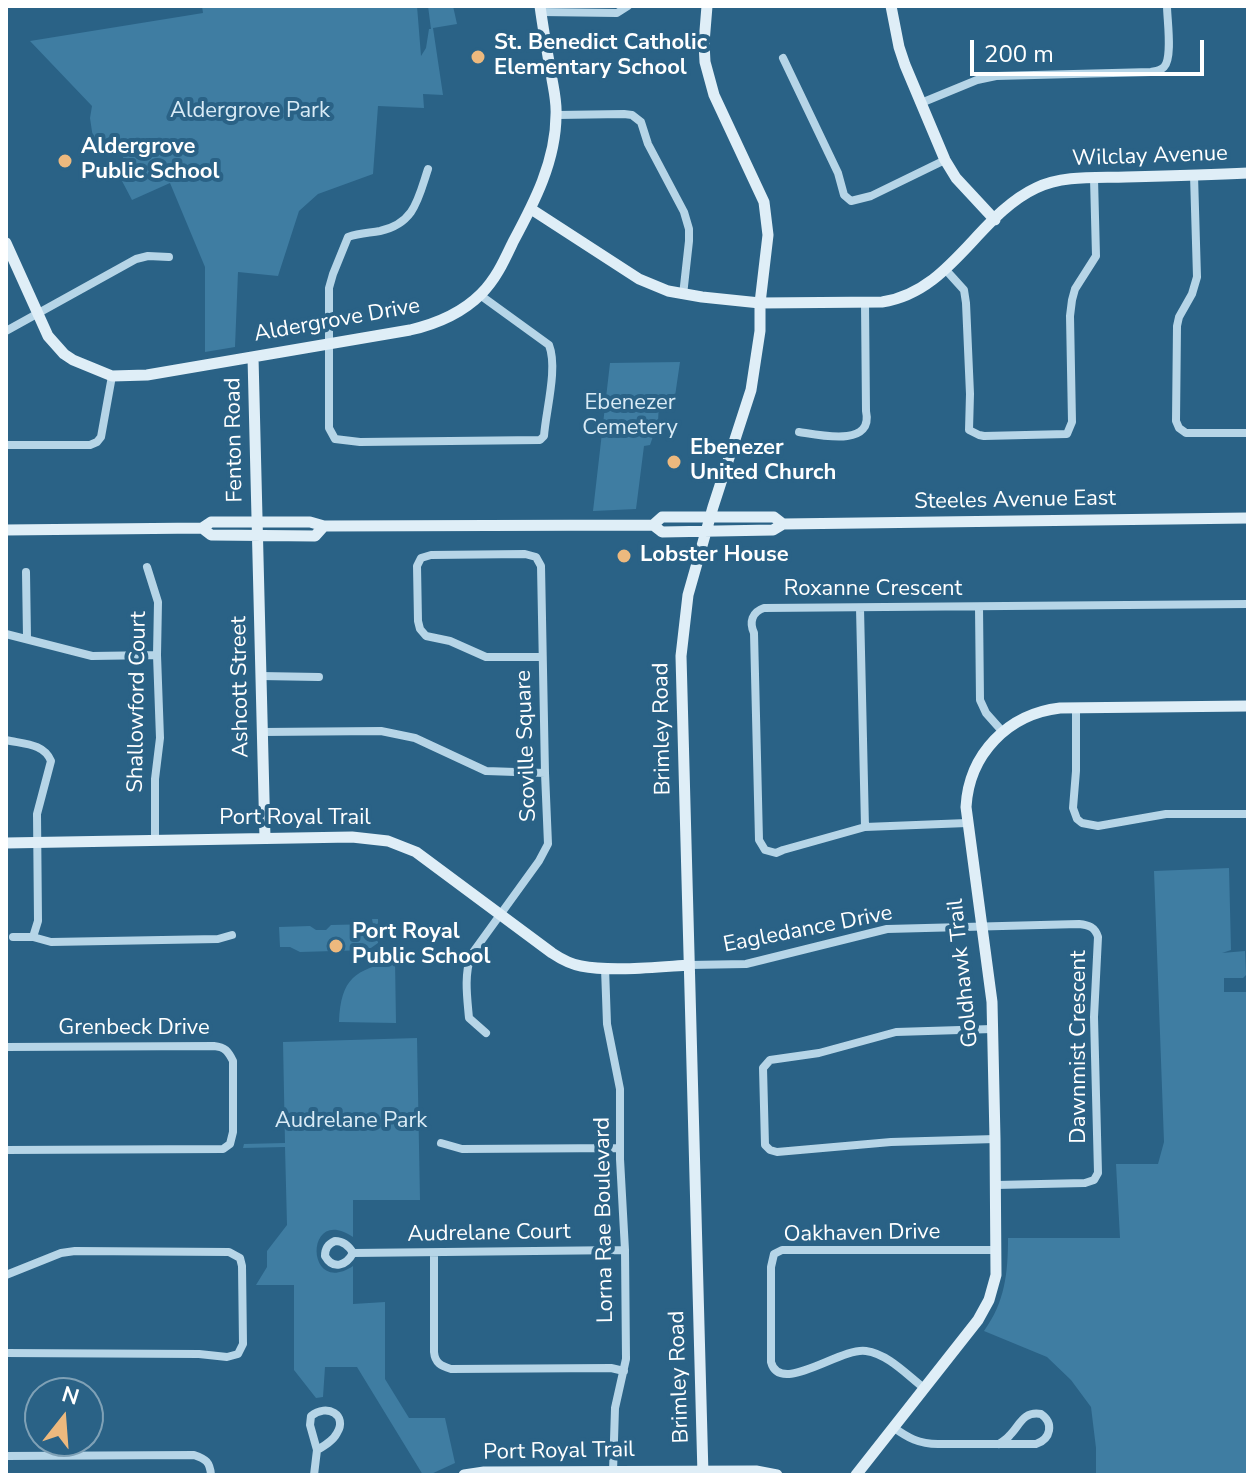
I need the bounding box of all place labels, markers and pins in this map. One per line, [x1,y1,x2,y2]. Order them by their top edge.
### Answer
place label: St. Benedict Catholic Elementary School [494,31,707,82]
marker: St. Benedict Catholic Elementary School [469,48,487,66]
place label: Aldergrove Public School [81,135,220,186]
marker: Aldergrove Public School [56,152,74,170]
place label: Ebenezer United Church [690,436,836,488]
marker: Ebenezer United Church [665,453,683,471]
place label: Lobster House [640,543,789,569]
marker: Lobster House [615,547,633,565]
place label: Port Royal Public School [352,920,491,972]
marker: Port Royal Public School [327,937,345,955]

